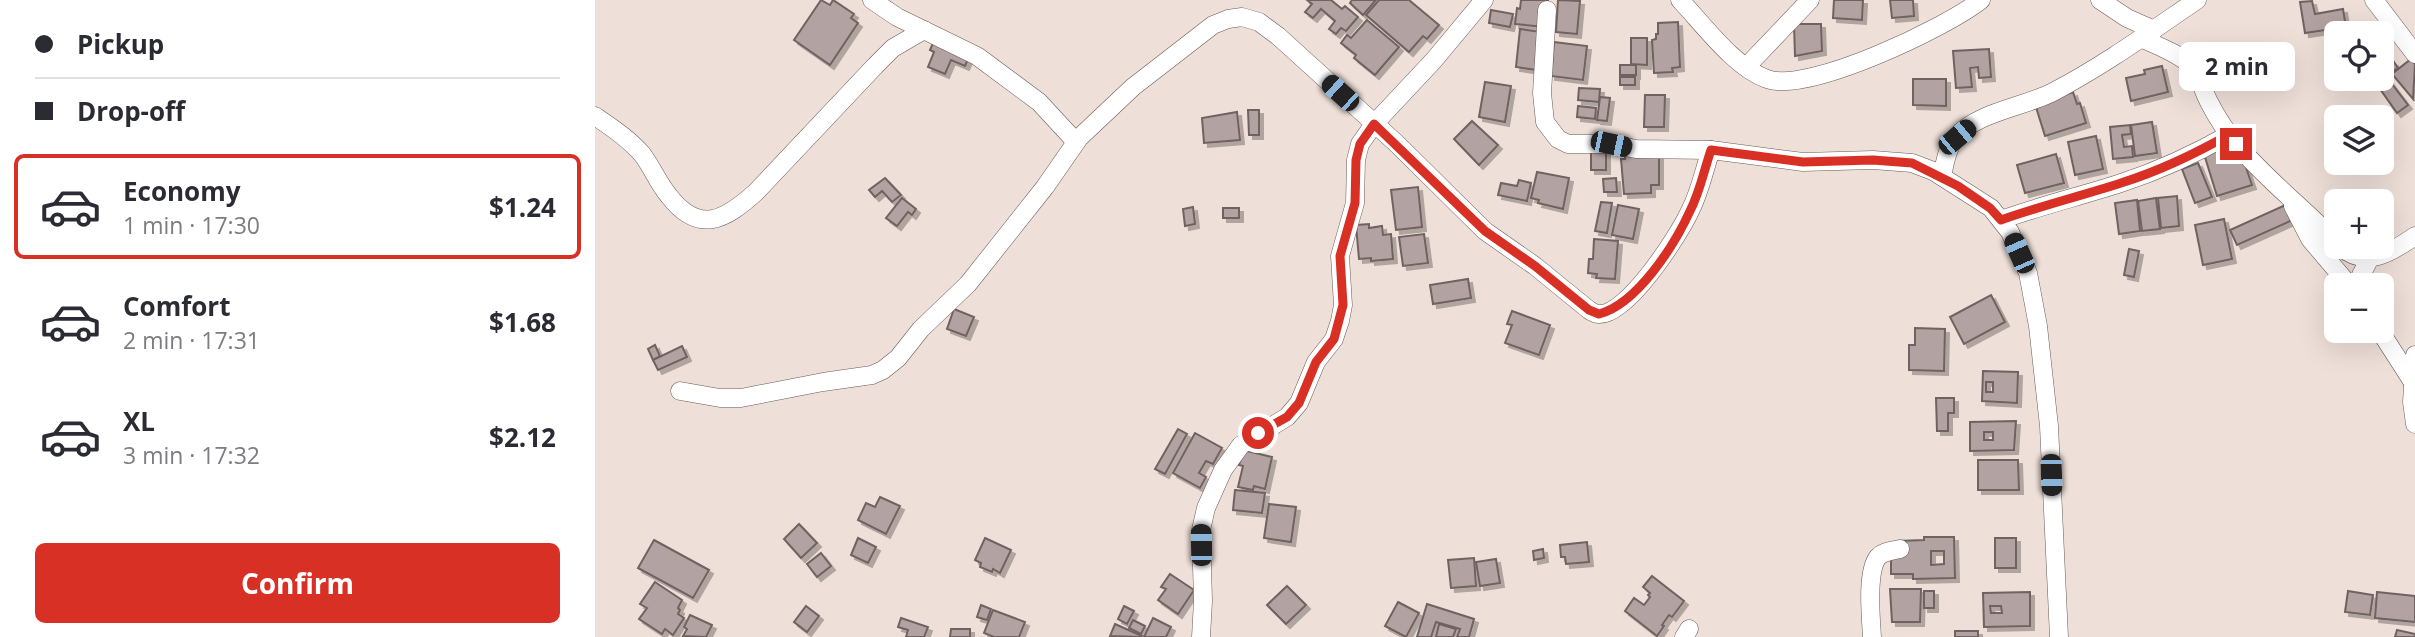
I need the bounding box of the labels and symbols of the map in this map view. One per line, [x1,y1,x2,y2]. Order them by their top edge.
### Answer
callout: 2 min [2178,43,2294,92]
car [1318,71,1363,115]
car [1935,115,1980,159]
route end [2220,128,2252,160]
car [1589,129,1634,159]
car [2001,230,2038,276]
route start [1242,417,1274,449]
car [2040,454,2063,496]
car [1191,524,1212,566]

